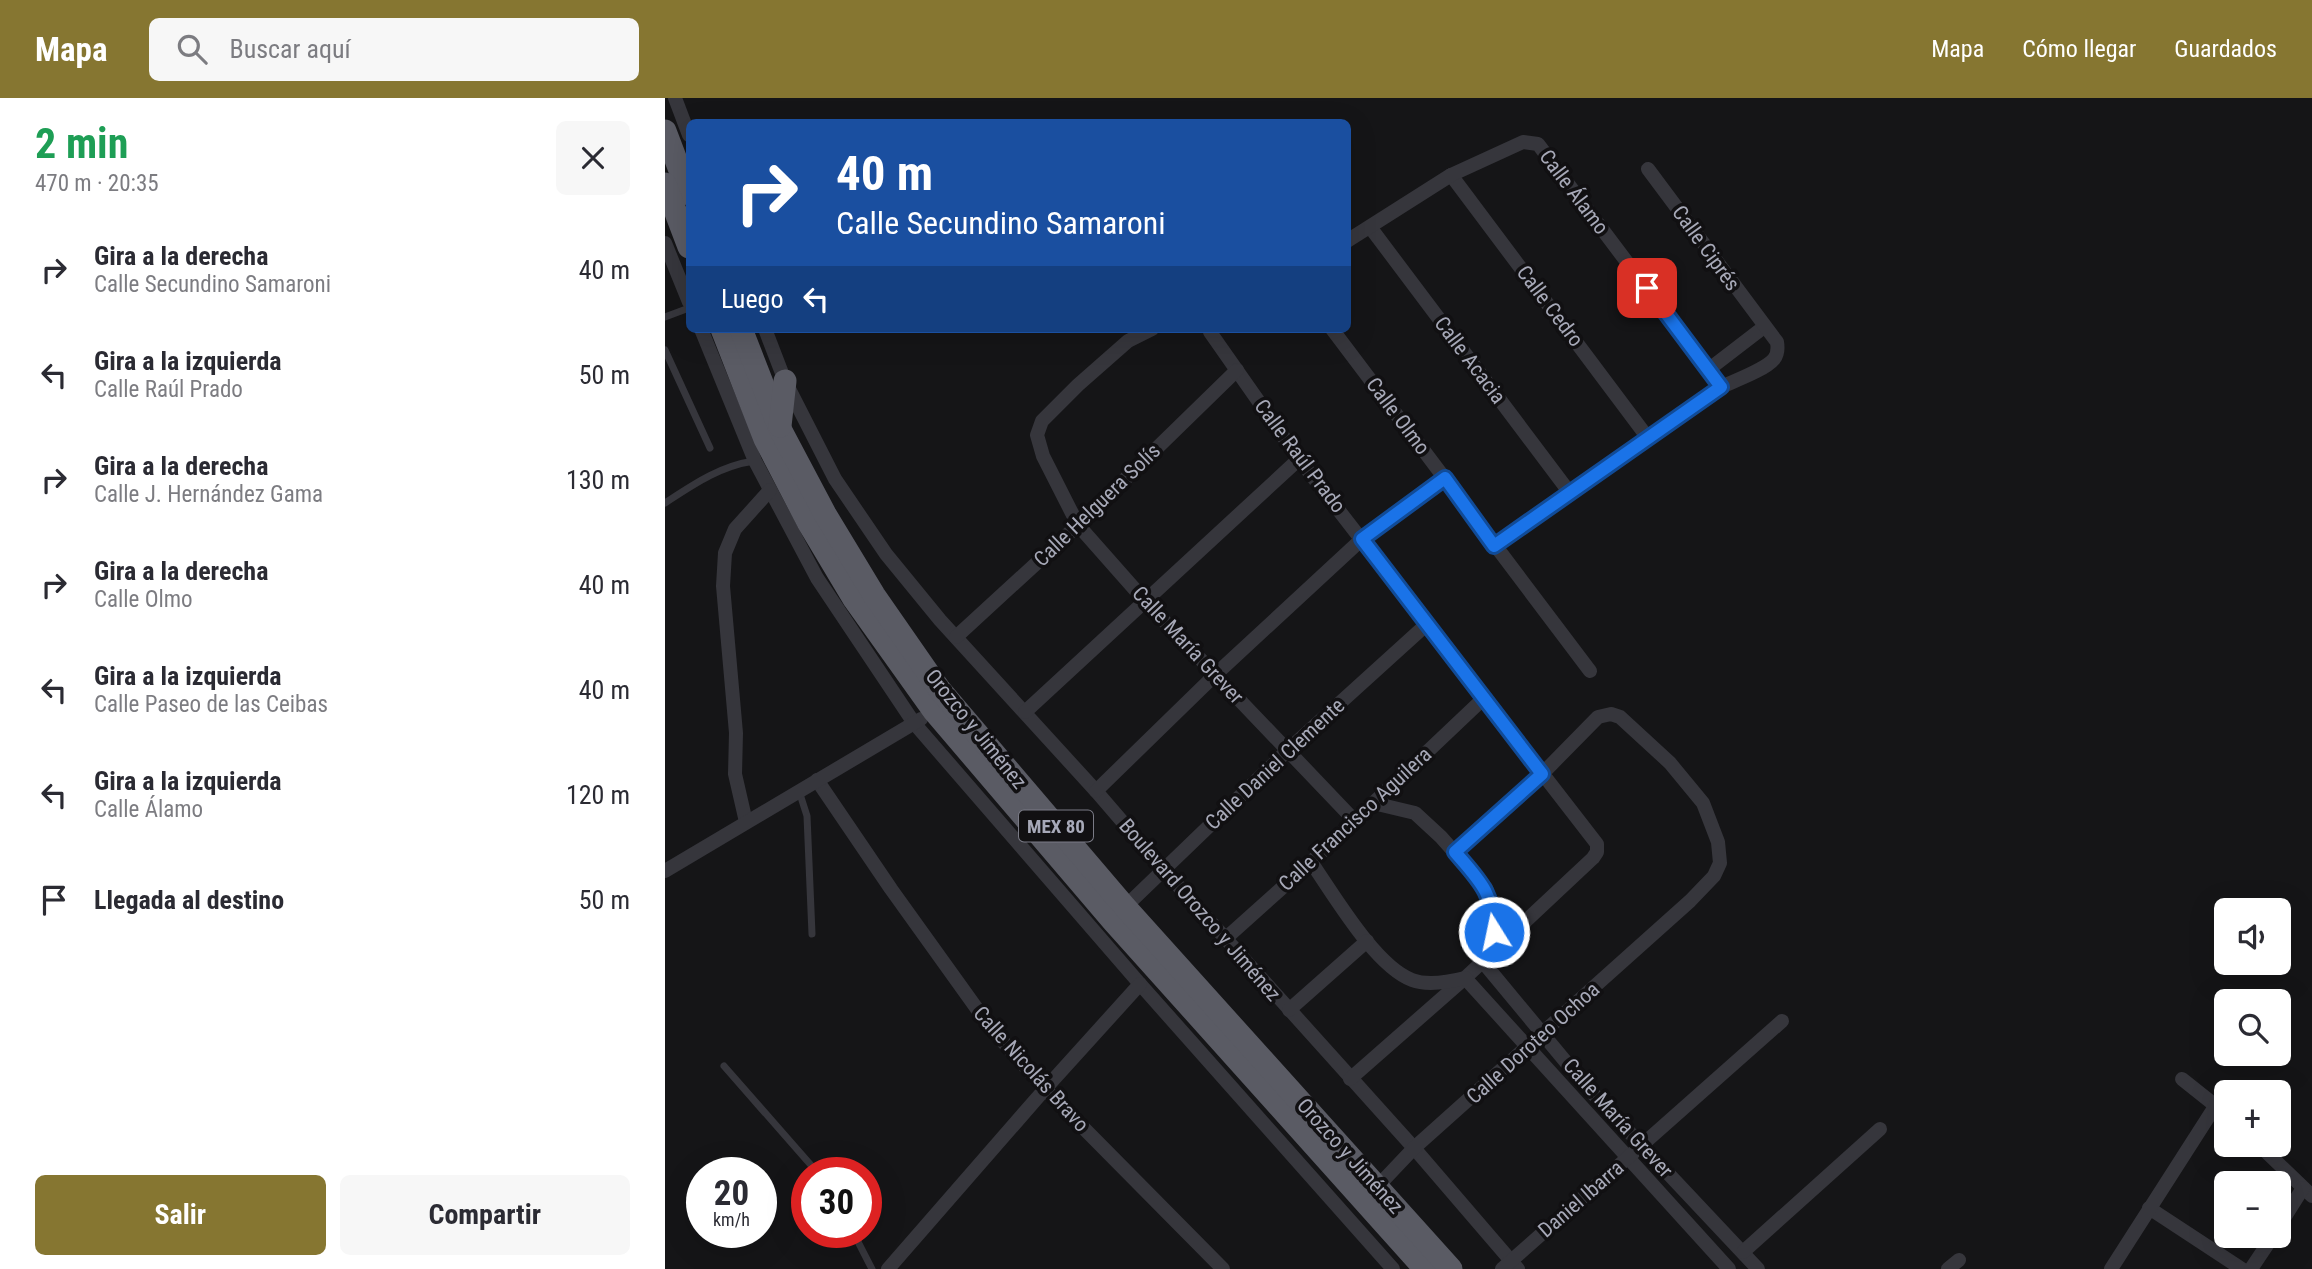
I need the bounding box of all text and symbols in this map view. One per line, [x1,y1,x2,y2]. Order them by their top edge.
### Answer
search box [149,18,639,81]
text: Mapa [35,30,107,69]
icon: search [173,30,211,68]
text: Buscar aquí [229,34,351,64]
text: Mapa [1931,35,1984,63]
text: Cómo llegar [2022,35,2136,63]
text: Guardados [2174,35,2277,63]
text: 2 min [35,119,128,168]
button: close [556,121,630,195]
text: 40 m [836,145,933,202]
street label: Calle Álamo [1534,145,1614,239]
icon: right [721,147,812,238]
text: 470 m · 20:35 [35,170,159,197]
street label: Calle Ciprés [1667,201,1745,295]
text: Calle Secundino Samaroni [836,204,1166,242]
text: Gira a la derecha [94,241,268,271]
icon: right [35,251,73,289]
text: 40 m [579,255,630,285]
pin [1617,258,1677,318]
street label: Calle Cedro [1512,261,1588,351]
icon: arrive [1628,269,1666,307]
text: Calle Secundino Samaroni [94,271,331,298]
icon: left [797,280,835,318]
text: Luego [721,284,783,314]
street label: Calle Acacia [1430,312,1510,408]
text: Gira a la izquierda [94,346,282,376]
icon: left [35,356,73,394]
text: 50 m [579,360,630,390]
street label: Calle Olmo [1361,373,1435,459]
text: Calle Raúl Prado [94,376,243,403]
street label: Calle Raúl Prado [1250,395,1350,517]
street label: Calle Helguera Solís [1029,439,1165,571]
text: Gira a la derecha [94,451,268,481]
icon: right [35,461,73,499]
text: 130 m [566,465,630,495]
text: Calle J. Hernández Gama [94,481,323,508]
text: Gira a la derecha [94,556,268,586]
icon: right [35,566,73,604]
text: 40 m [579,570,630,600]
street label: Calle María Grever [1127,581,1249,709]
text: Calle Olmo [94,586,193,613]
text: Gira a la izquierda [94,661,282,691]
street label: Orozco y Jiménez [921,664,1031,794]
icon: left [35,671,73,709]
text: 40 m [579,675,630,705]
text: Calle Paseo de las Ceibas [94,691,328,718]
street label: Calle Daniel Clemente [1201,693,1350,835]
street label: Calle Francisco Aguilera [1274,742,1436,896]
text: Gira a la izquierda [94,766,282,796]
icon: left [35,776,73,814]
text: 120 m [566,780,630,810]
text: Calle Álamo [94,796,203,823]
road number: MEX 80 [1019,810,1093,842]
street label: Boulevard Orozco y Jiménez [1114,814,1286,1006]
icon: arrive [35,881,73,919]
text: Llegada al destino [94,885,284,915]
text: 50 m [579,885,630,915]
position arrow [1457,895,1531,969]
map controls [2214,898,2291,1248]
button: sound [2214,898,2291,975]
street label: Calle Doroteo Ochoa [1462,977,1604,1109]
button: search [2214,989,2291,1066]
street label: Calle Nicolás Bravo [968,1001,1094,1137]
street label: Calle María Grever [1558,1054,1678,1182]
button: + [2214,1080,2291,1157]
street label: Orozco y Jiménez [1292,1093,1408,1219]
street label: Daniel Ibarra [1534,1156,1628,1242]
speed limit sign: 30 [791,1157,882,1248]
button: − [2214,1171,2291,1248]
text: 20 [714,1173,749,1214]
button: Salir [35,1175,326,1255]
button: Compartir [340,1175,630,1255]
text: km/h [713,1209,750,1230]

